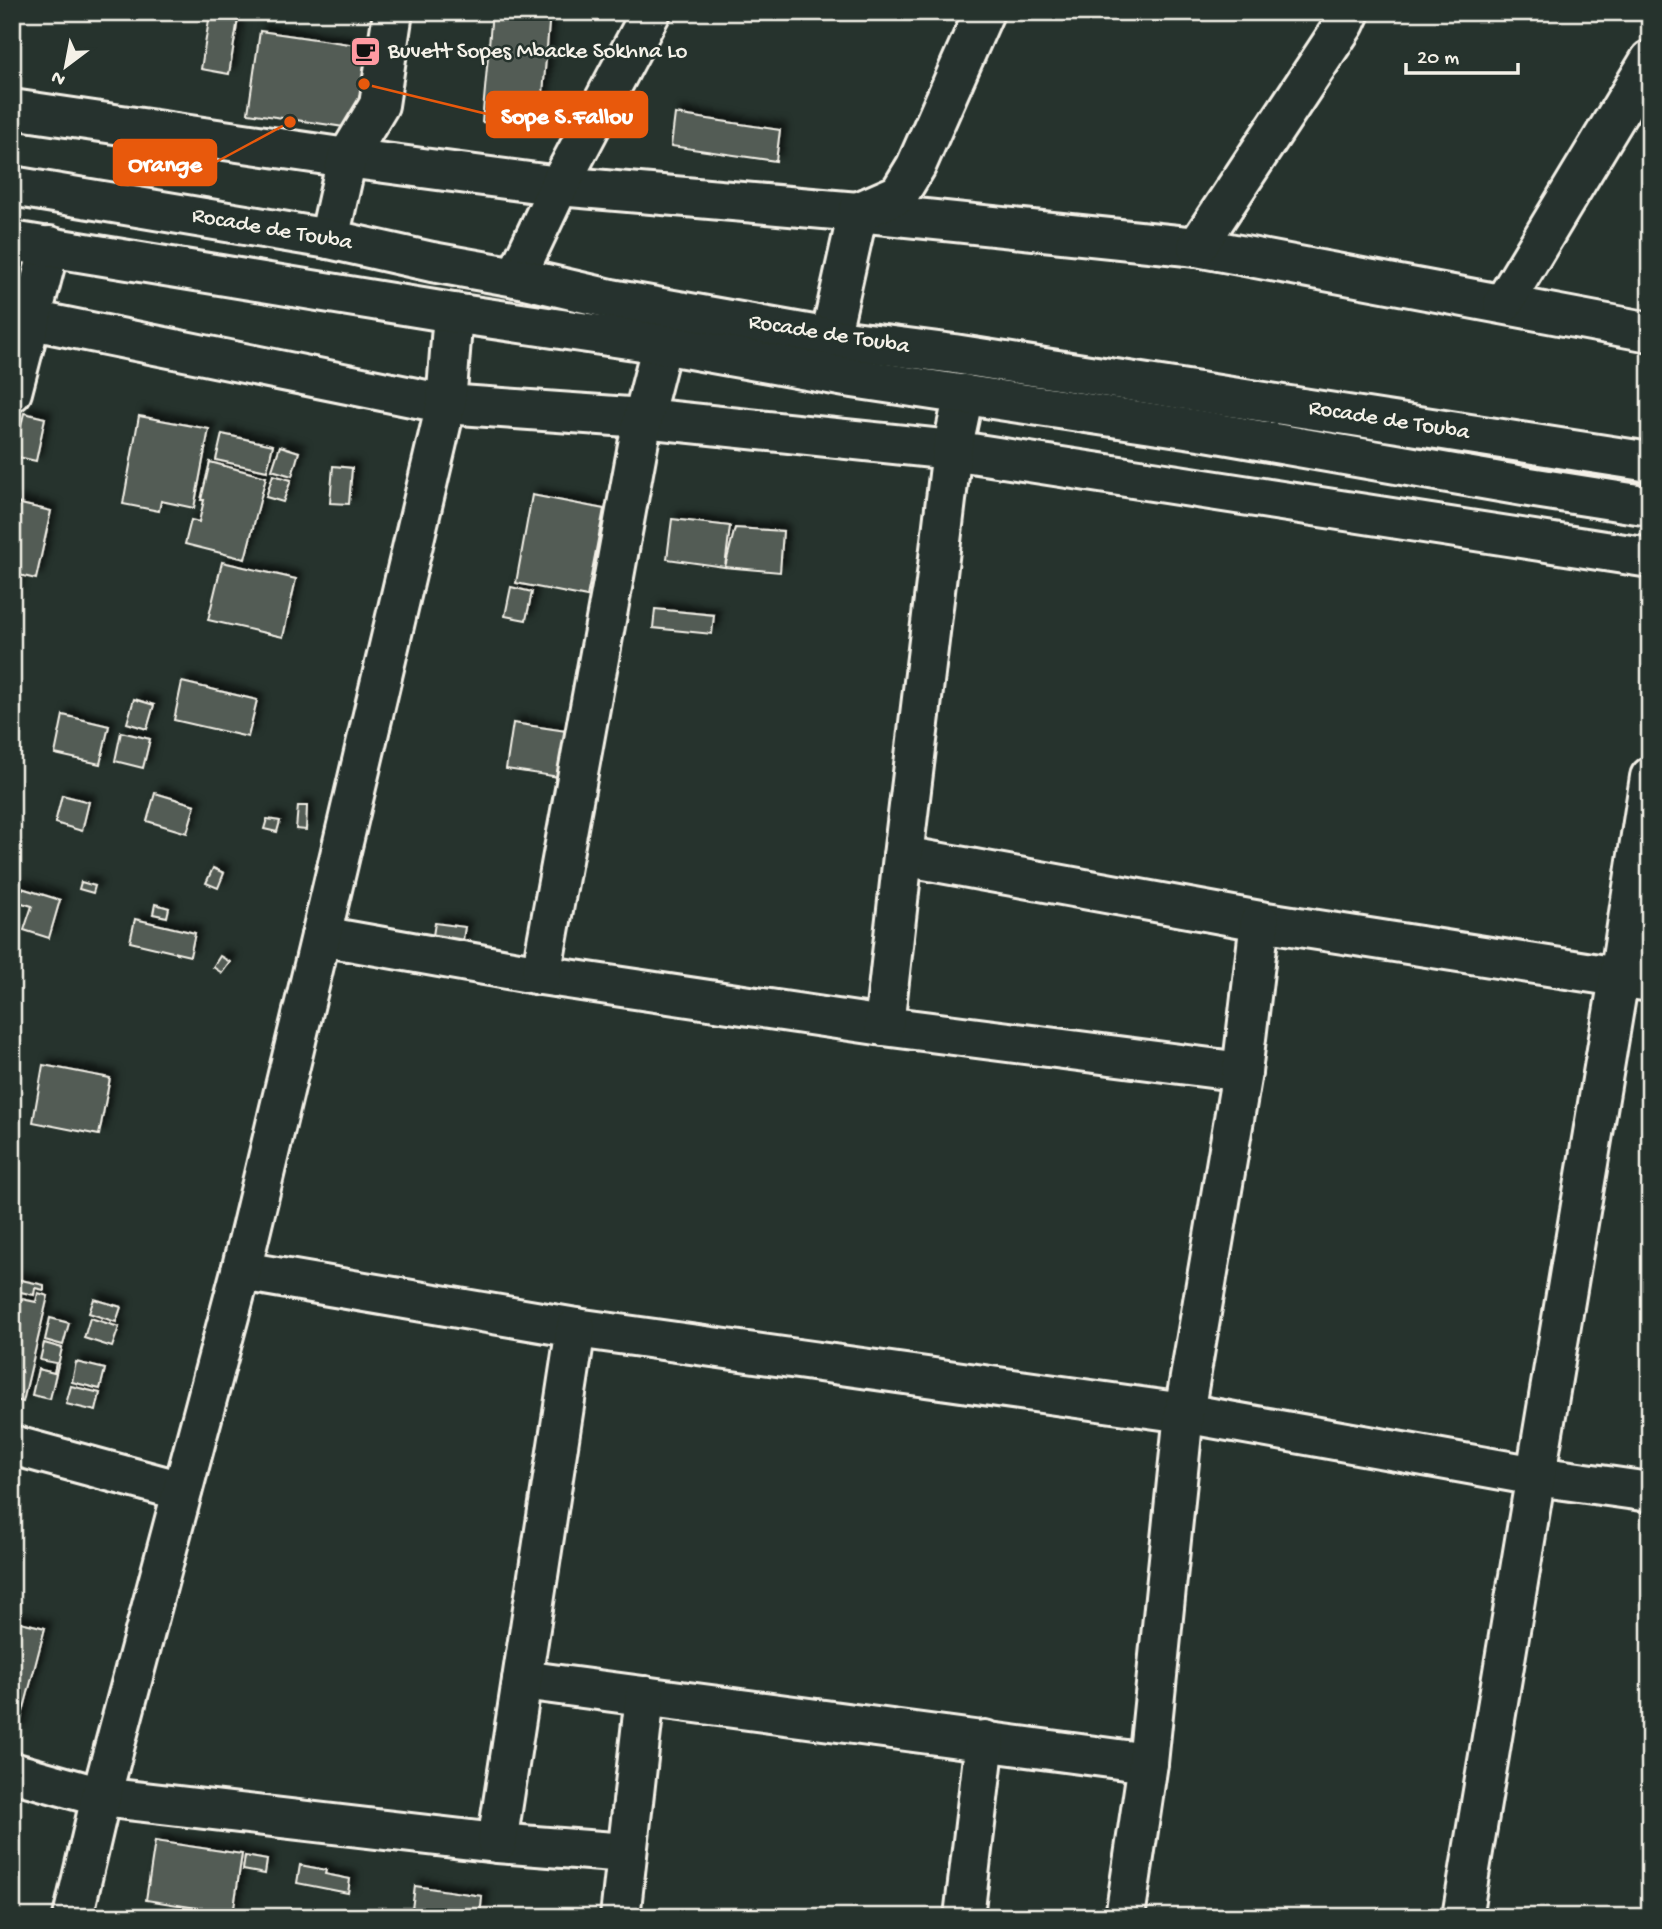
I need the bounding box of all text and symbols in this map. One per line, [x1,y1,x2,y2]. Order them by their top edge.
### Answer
north arrow [32,32,102,102]
scale bar [1406,32,1518,76]
cafe icon: Buvett Sopes Mbacke Sokhna Lo [348,35,382,69]
place label: Buvett Sopes Mbacke Sokhna Lo [387,39,688,66]
text: 20 m [1417,47,1459,72]
text: N [47,64,70,90]
callout: Sope S.Fallou [487,92,647,137]
text: Sope S.Fallou [501,104,634,133]
callout: Orange [114,140,216,185]
text: Orange [128,152,203,181]
street label: Rocade de Touba [190,203,356,258]
street label: Rocade de Touba [747,309,913,361]
street label: Rocade de Touba [1307,395,1473,447]

